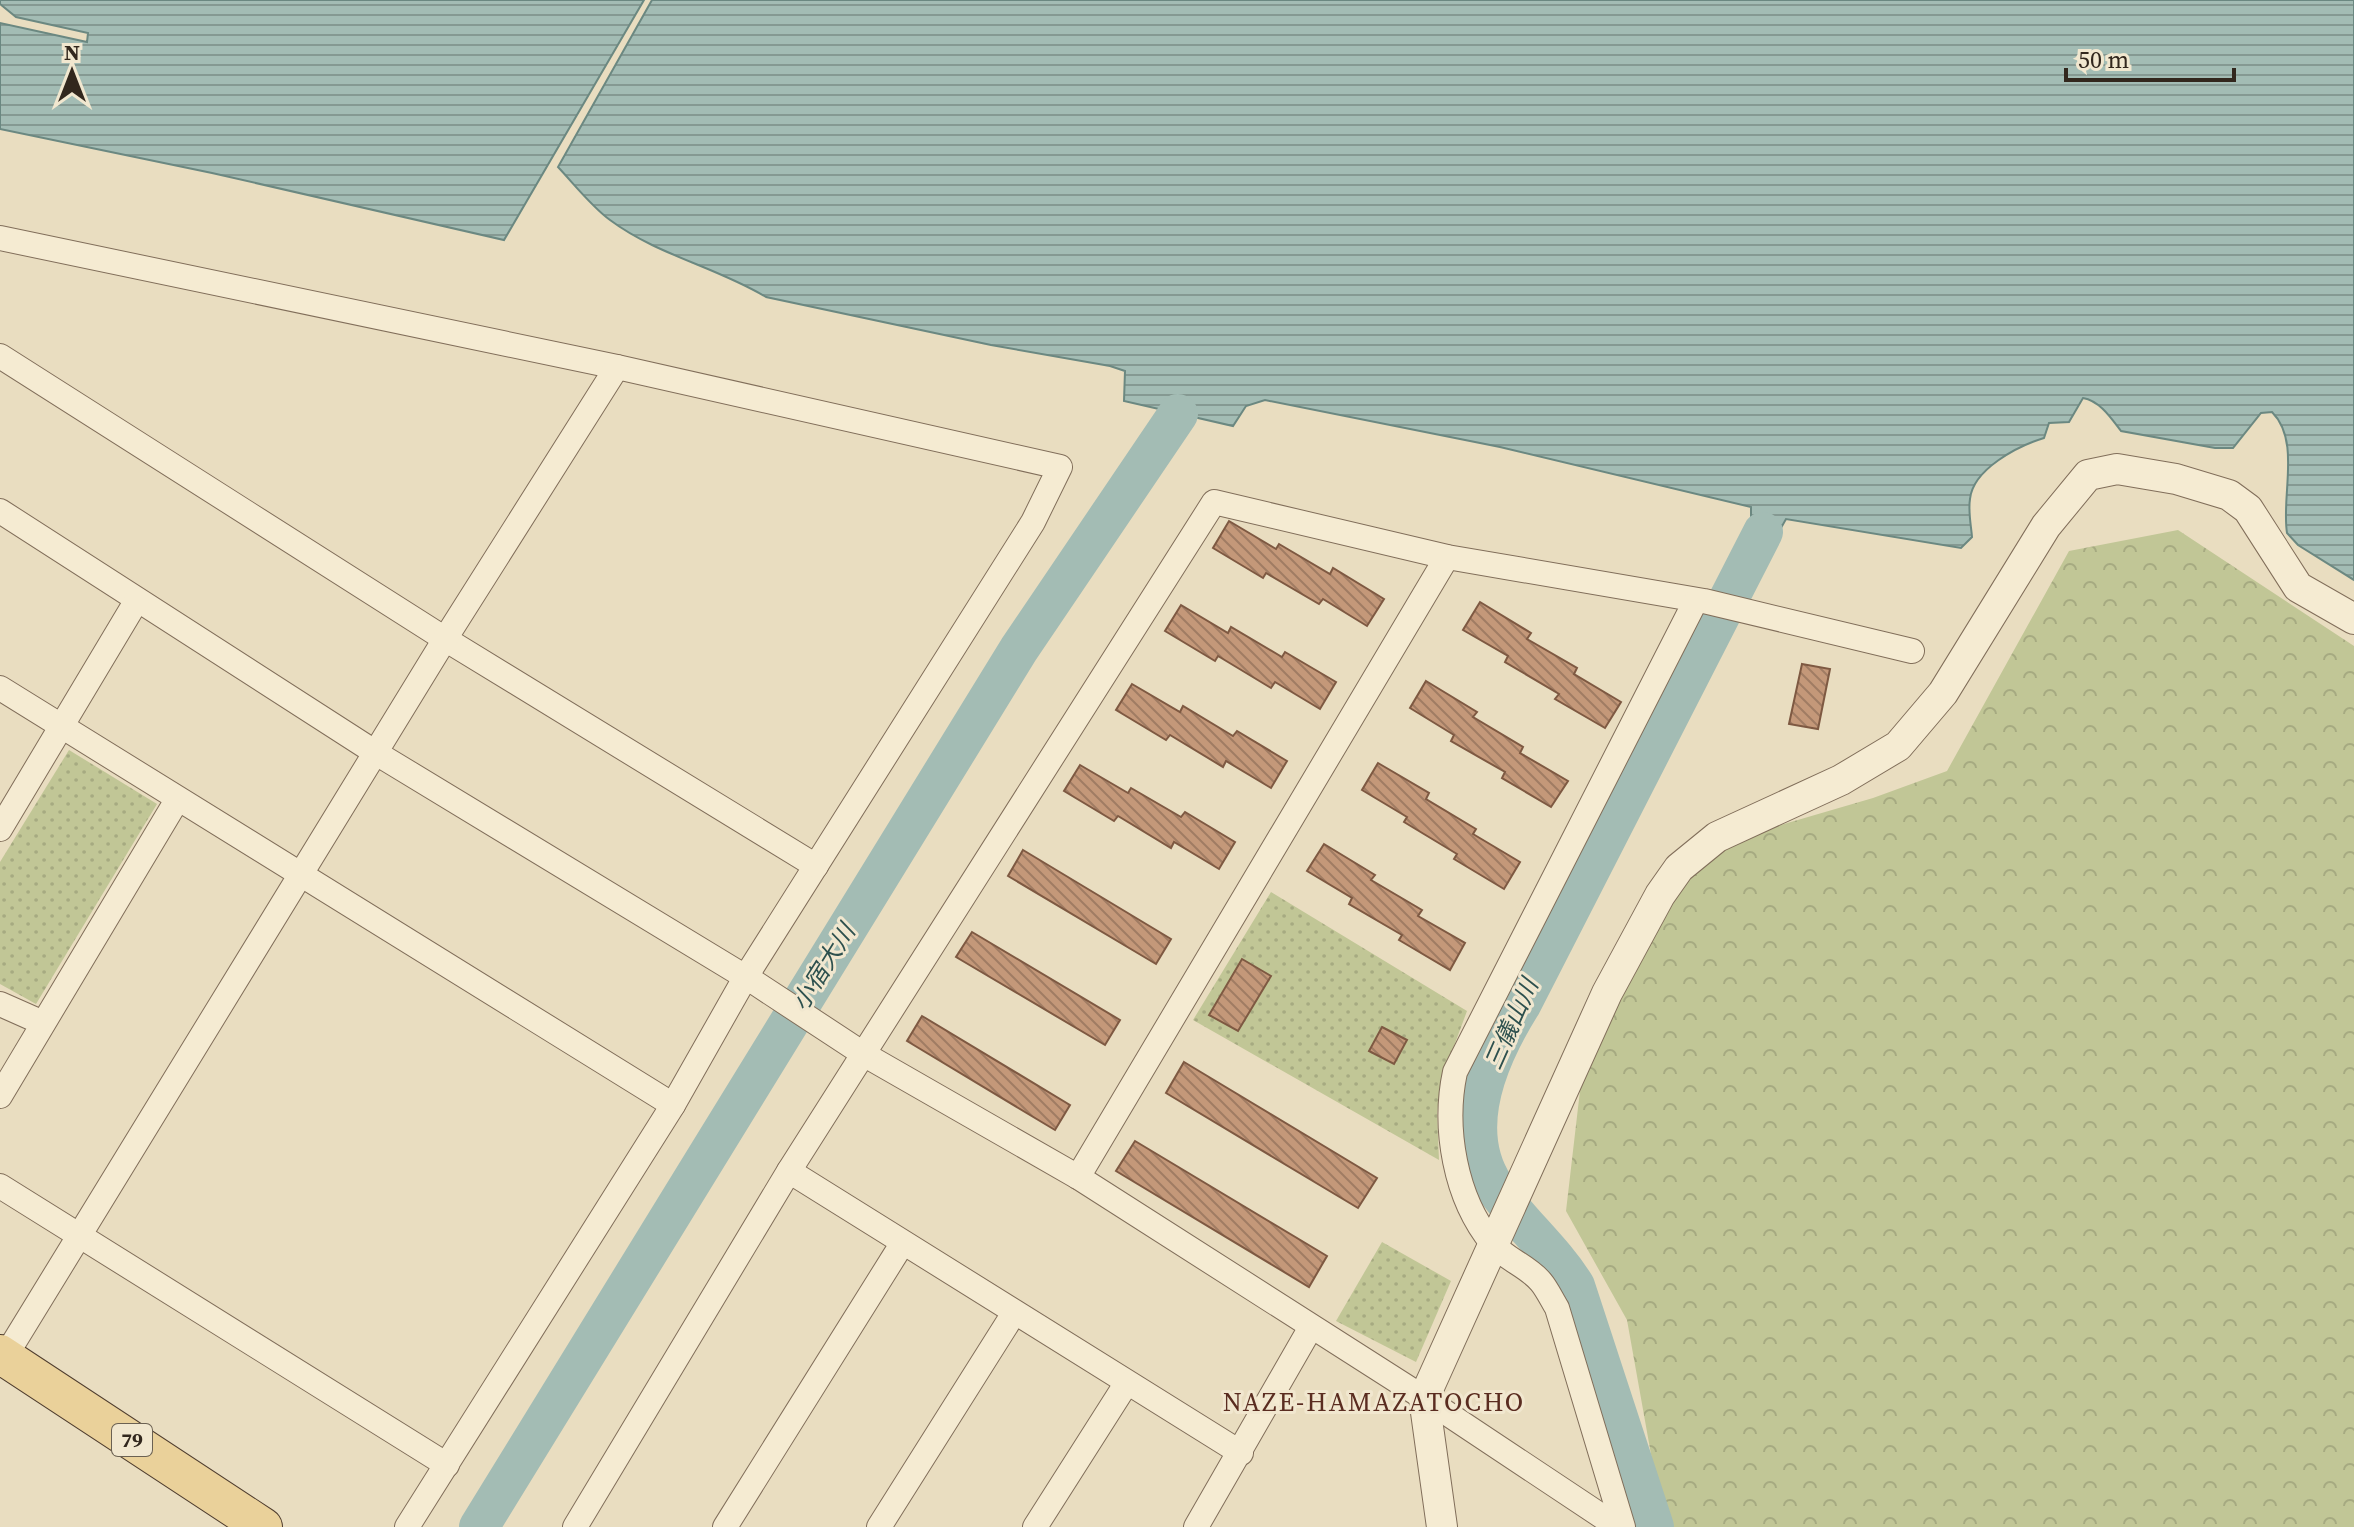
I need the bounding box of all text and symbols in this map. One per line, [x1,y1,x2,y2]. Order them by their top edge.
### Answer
north arrow [32,32,112,112]
scale bar [2066,32,2234,82]
text: N [64,37,80,67]
text: 50 m [2078,43,2129,76]
water label: 小宿大川 [784,915,864,1016]
water label: 三儀山川 [1476,971,1547,1075]
district label: NAZE-HAMAZATOCHO [1223,1384,1525,1420]
road number: 79 [112,1424,152,1456]

